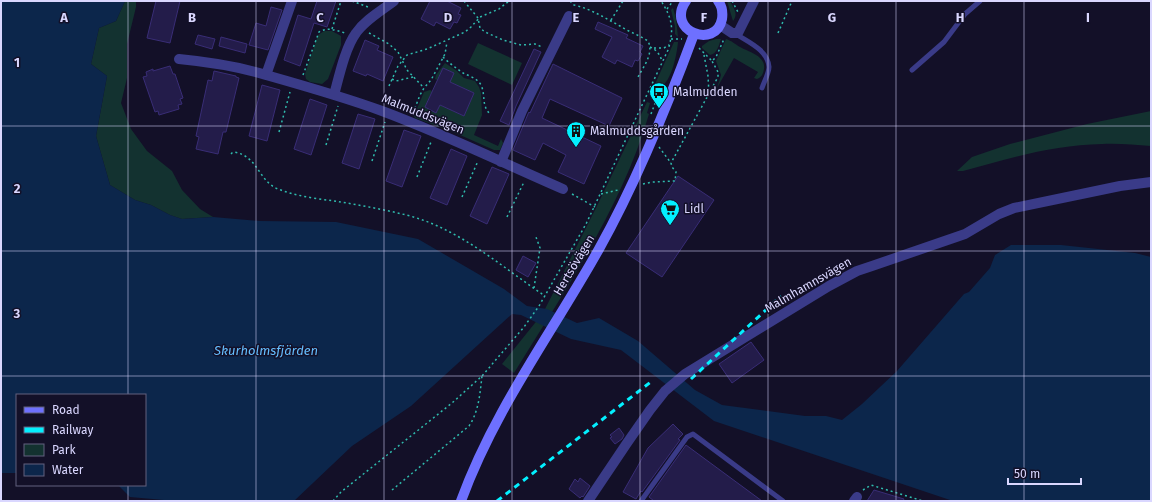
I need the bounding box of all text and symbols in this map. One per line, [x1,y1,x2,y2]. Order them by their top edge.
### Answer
text: A [59,10,68,25]
text: B [188,10,196,25]
text: C [316,10,324,25]
text: D [444,10,453,25]
text: E [573,10,580,25]
text: F [701,10,708,25]
text: G [828,10,836,25]
text: H [956,10,964,25]
text: I [1086,10,1090,25]
text: 1 [14,55,20,70]
bus stop icon: Malmudden [648,81,670,109]
place label: Malmudden [673,85,737,99]
street label: Malmuddsvägen [380,91,466,137]
building icon: Malmuddsgården [565,120,587,148]
place label: Malmuddsgården [590,124,684,138]
text: 2 [14,181,21,196]
supermarket icon: Lidl [659,198,681,226]
place label: Lidl [684,202,705,216]
street label: Hertsövägen [550,232,598,298]
street label: Malmhamnsvägen [762,255,854,315]
text: 3 [13,306,21,321]
water label: Skurholmsfjärden [213,343,318,358]
legend [16,394,146,486]
text: Road [52,403,80,417]
text: Railway [52,423,93,437]
text: Park [52,443,76,457]
scale bar [1008,460,1081,486]
text: Water [52,463,84,477]
text: 50 m [1014,467,1040,481]

